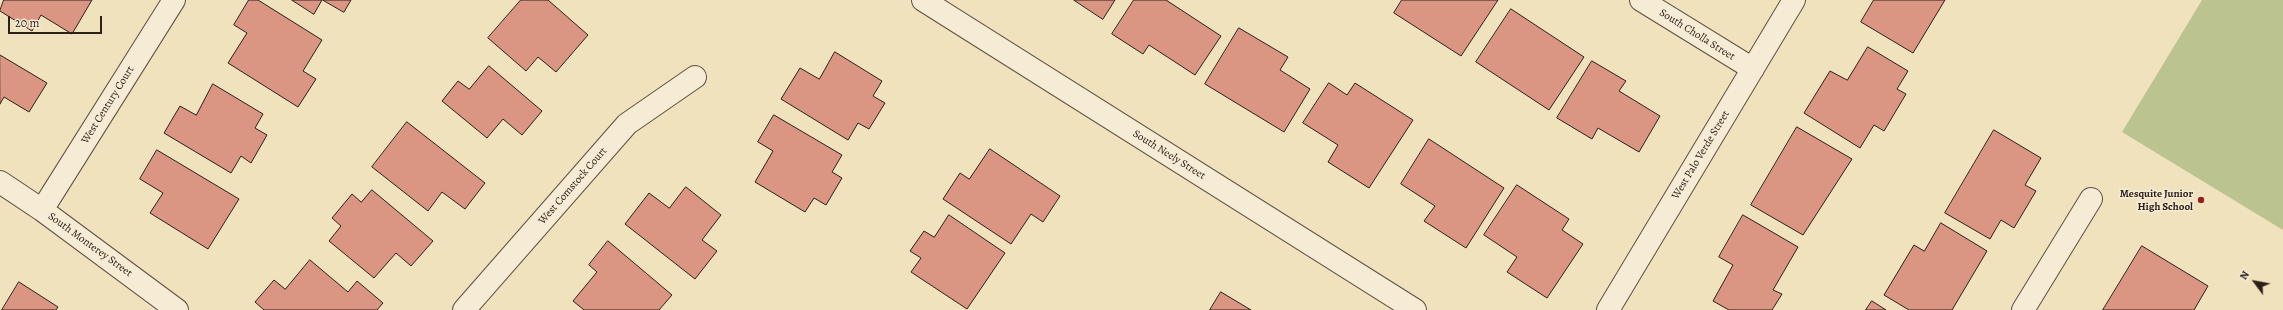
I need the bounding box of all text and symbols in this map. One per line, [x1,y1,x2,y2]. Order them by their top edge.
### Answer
street label: South Cholla Street [1657,6,1737,64]
scale bar [10,8,104,34]
text: 20 m [15,15,39,31]
street label: West Century Court [79,64,137,146]
street label: West Palo Verde Street [1669,108,1733,202]
street label: South Neely Street [1130,127,1208,183]
street label: West Comstock Court [536,145,610,227]
place label: Mesquite Junior High School [2120,187,2193,213]
marker: Mesquite Junior High School [2196,195,2206,205]
street label: South Monterey Street [45,210,135,280]
north arrow [2235,262,2275,302]
text: N [2236,268,2253,283]

